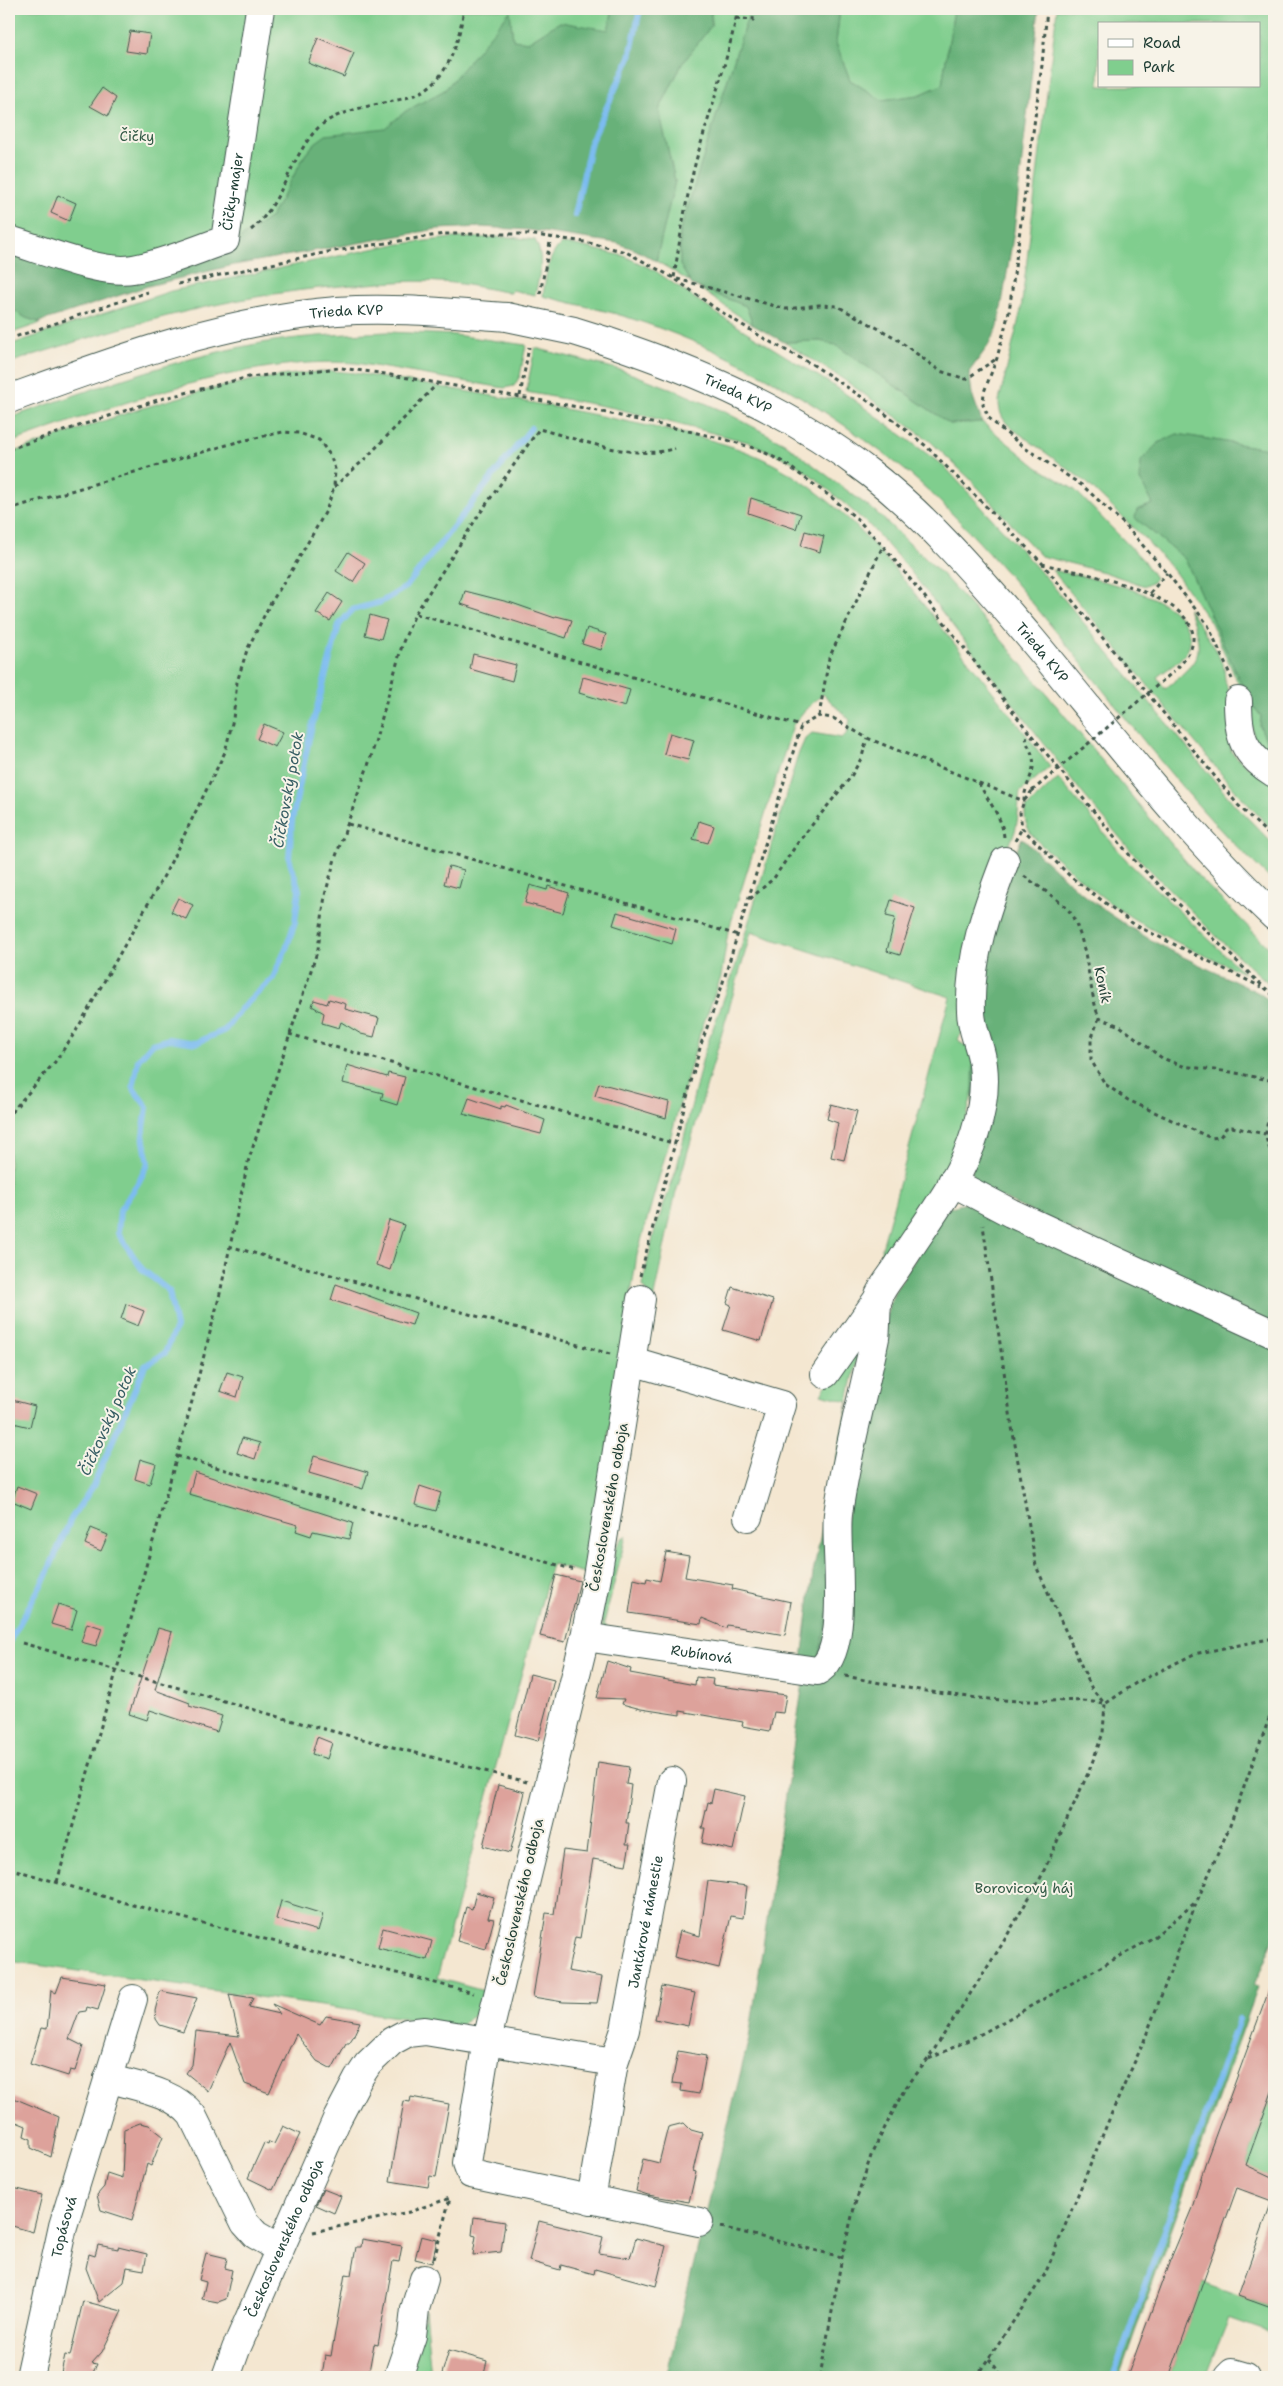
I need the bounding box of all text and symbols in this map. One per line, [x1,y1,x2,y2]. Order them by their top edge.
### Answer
legend [1098,22,1260,88]
text: Road [1143,33,1181,53]
text: Park [1143,57,1175,77]
park label: Čičky [120,127,154,145]
street label: Čičky-majer [218,151,247,232]
street label: Trieda KVP [309,301,383,323]
street label: Trieda KVP [701,370,775,417]
street label: Trieda KVP [1012,618,1073,686]
water label: Čičkovský potok [267,730,308,850]
street label: Koník [1090,965,1116,1005]
water label: Čičkovský potok [74,1362,141,1479]
street label: Československého odboja [584,1421,632,1593]
street label: Rubínová [670,1641,734,1668]
street label: Československého odboja [491,1816,547,1987]
street label: Jantárové námestie [624,1854,667,1990]
park label: Borovicový háj [975,1879,1073,1897]
street label: Československého odboja [242,2156,328,2320]
street label: Topásová [47,2193,81,2259]

